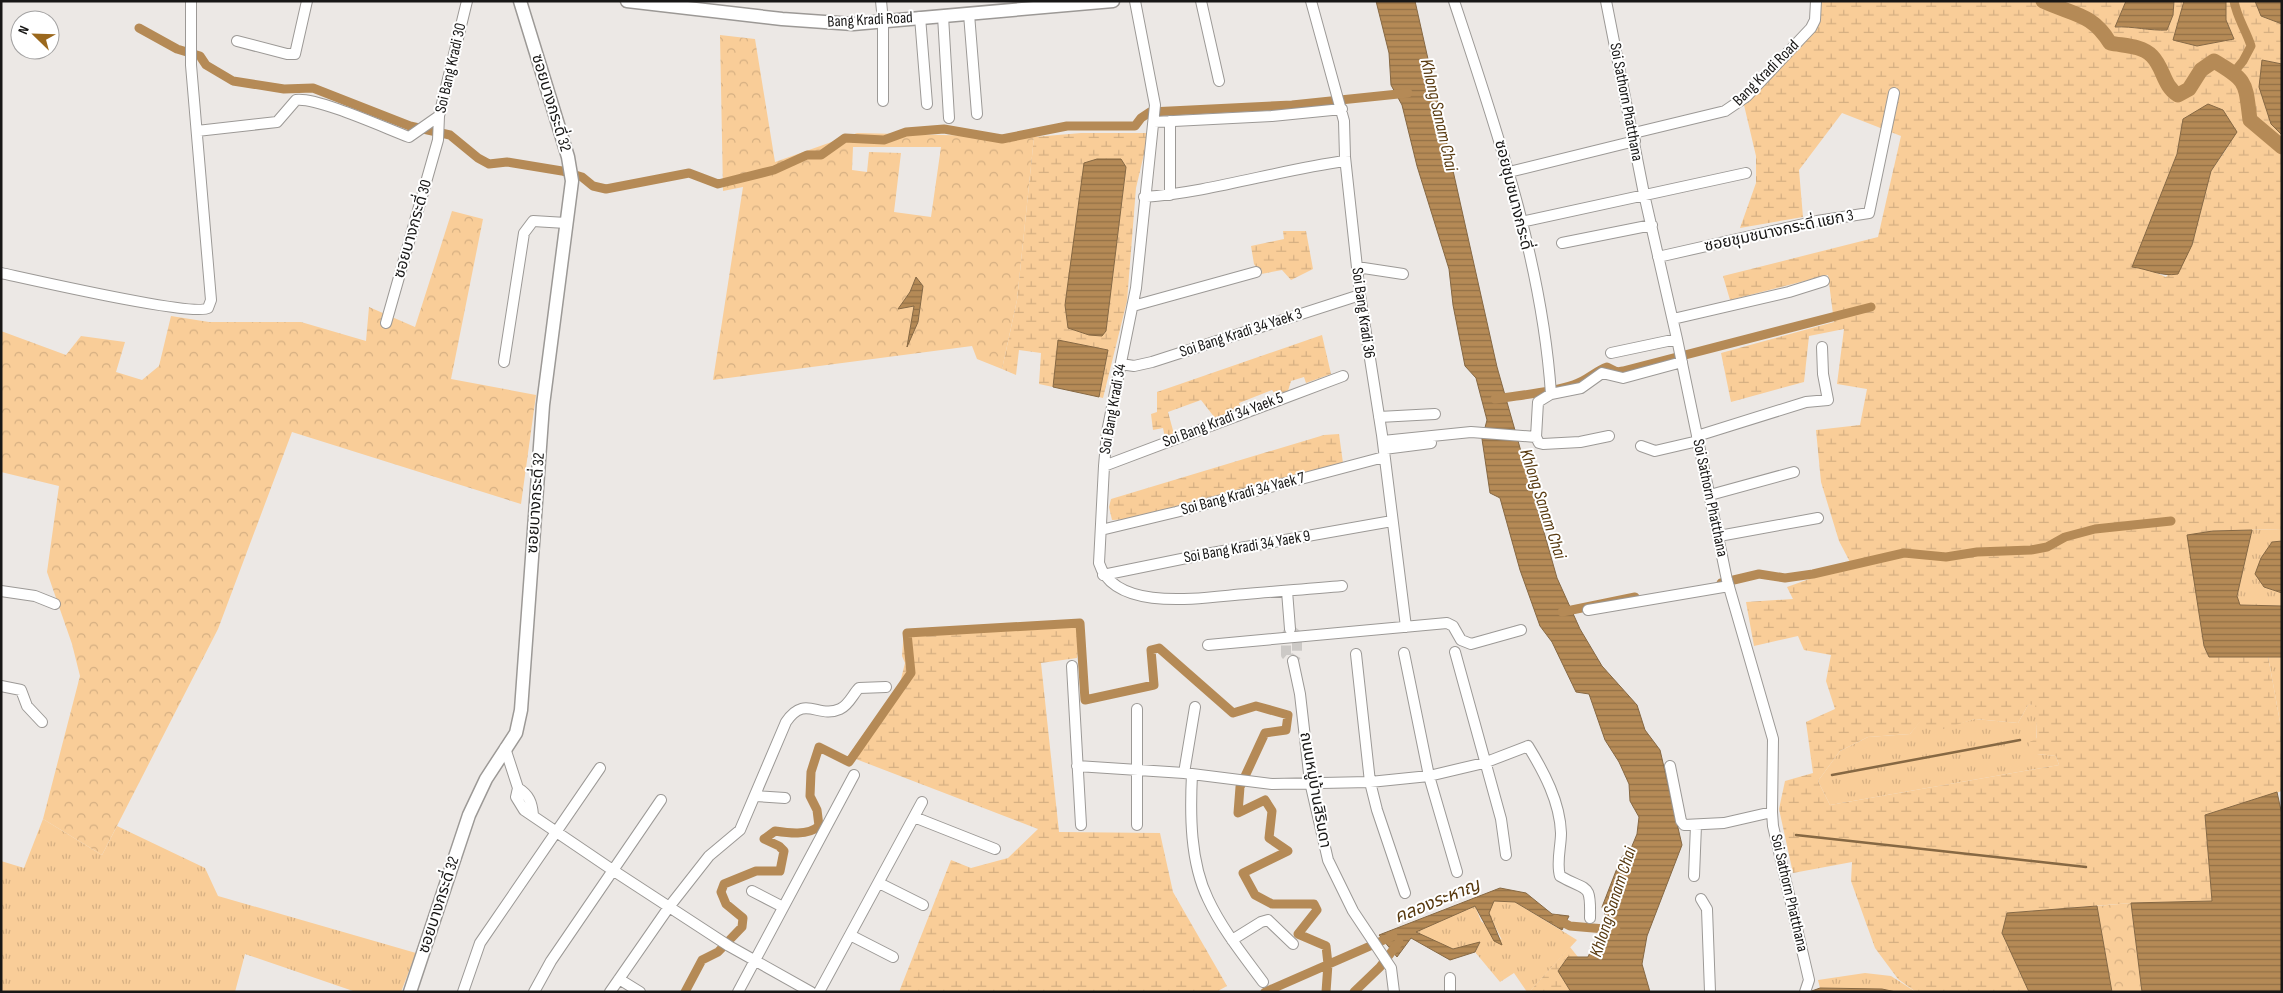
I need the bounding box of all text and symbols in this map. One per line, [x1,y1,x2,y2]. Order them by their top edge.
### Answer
street label: Bang Kradi Road [827,8,913,32]
north arrow [10,10,60,60]
street label: Soi Bang Kradi 30 [431,21,471,115]
text: N [14,23,33,37]
street label: Bang Kradi Road [1729,36,1803,110]
street label: Soi Sathorn Phatthana [1605,41,1647,163]
street label: ซอยบางกระดี่ 32 [527,51,578,154]
water label: Khlong Sanam Chai [1416,57,1462,174]
street label: ซอยชุมชนางกระดี่ [1490,137,1539,252]
street label: ซอยบางกระดี่ 30 [387,177,436,280]
street label: ซอยชุมชนางกระดี่ แยก 3 [1702,203,1855,256]
street label: Soi Bang Kradi 36 [1347,266,1379,360]
street label: Soi Bang Kradi 34 Yaek 3 [1177,304,1305,362]
street label: Soi Bang Kradi 34 [1096,362,1130,456]
street label: Soi Bang Kradi 34 Yaek 5 [1160,388,1286,452]
street label: Soi Sathorn Phatthana [1688,437,1732,559]
water label: Khlong Sanam Chai [1515,446,1571,562]
street label: ซอยบางกระดี่ 32 [520,452,549,554]
street label: Soi Bang Kradi 34 Yaek 7 [1179,468,1308,520]
street label: Soi Bang Kradi 34 Yaek 9 [1182,527,1312,567]
street label: ถนนหมู่บ้านสิรินดา [1295,730,1335,850]
street label: Soi Sathorn Phatthana [1766,832,1812,954]
water label: Khlong Sanam Chai [1585,844,1641,960]
street label: ซอยบางกระดี่ 32 [412,853,464,956]
water label: คลองระหาญ [1391,874,1484,928]

